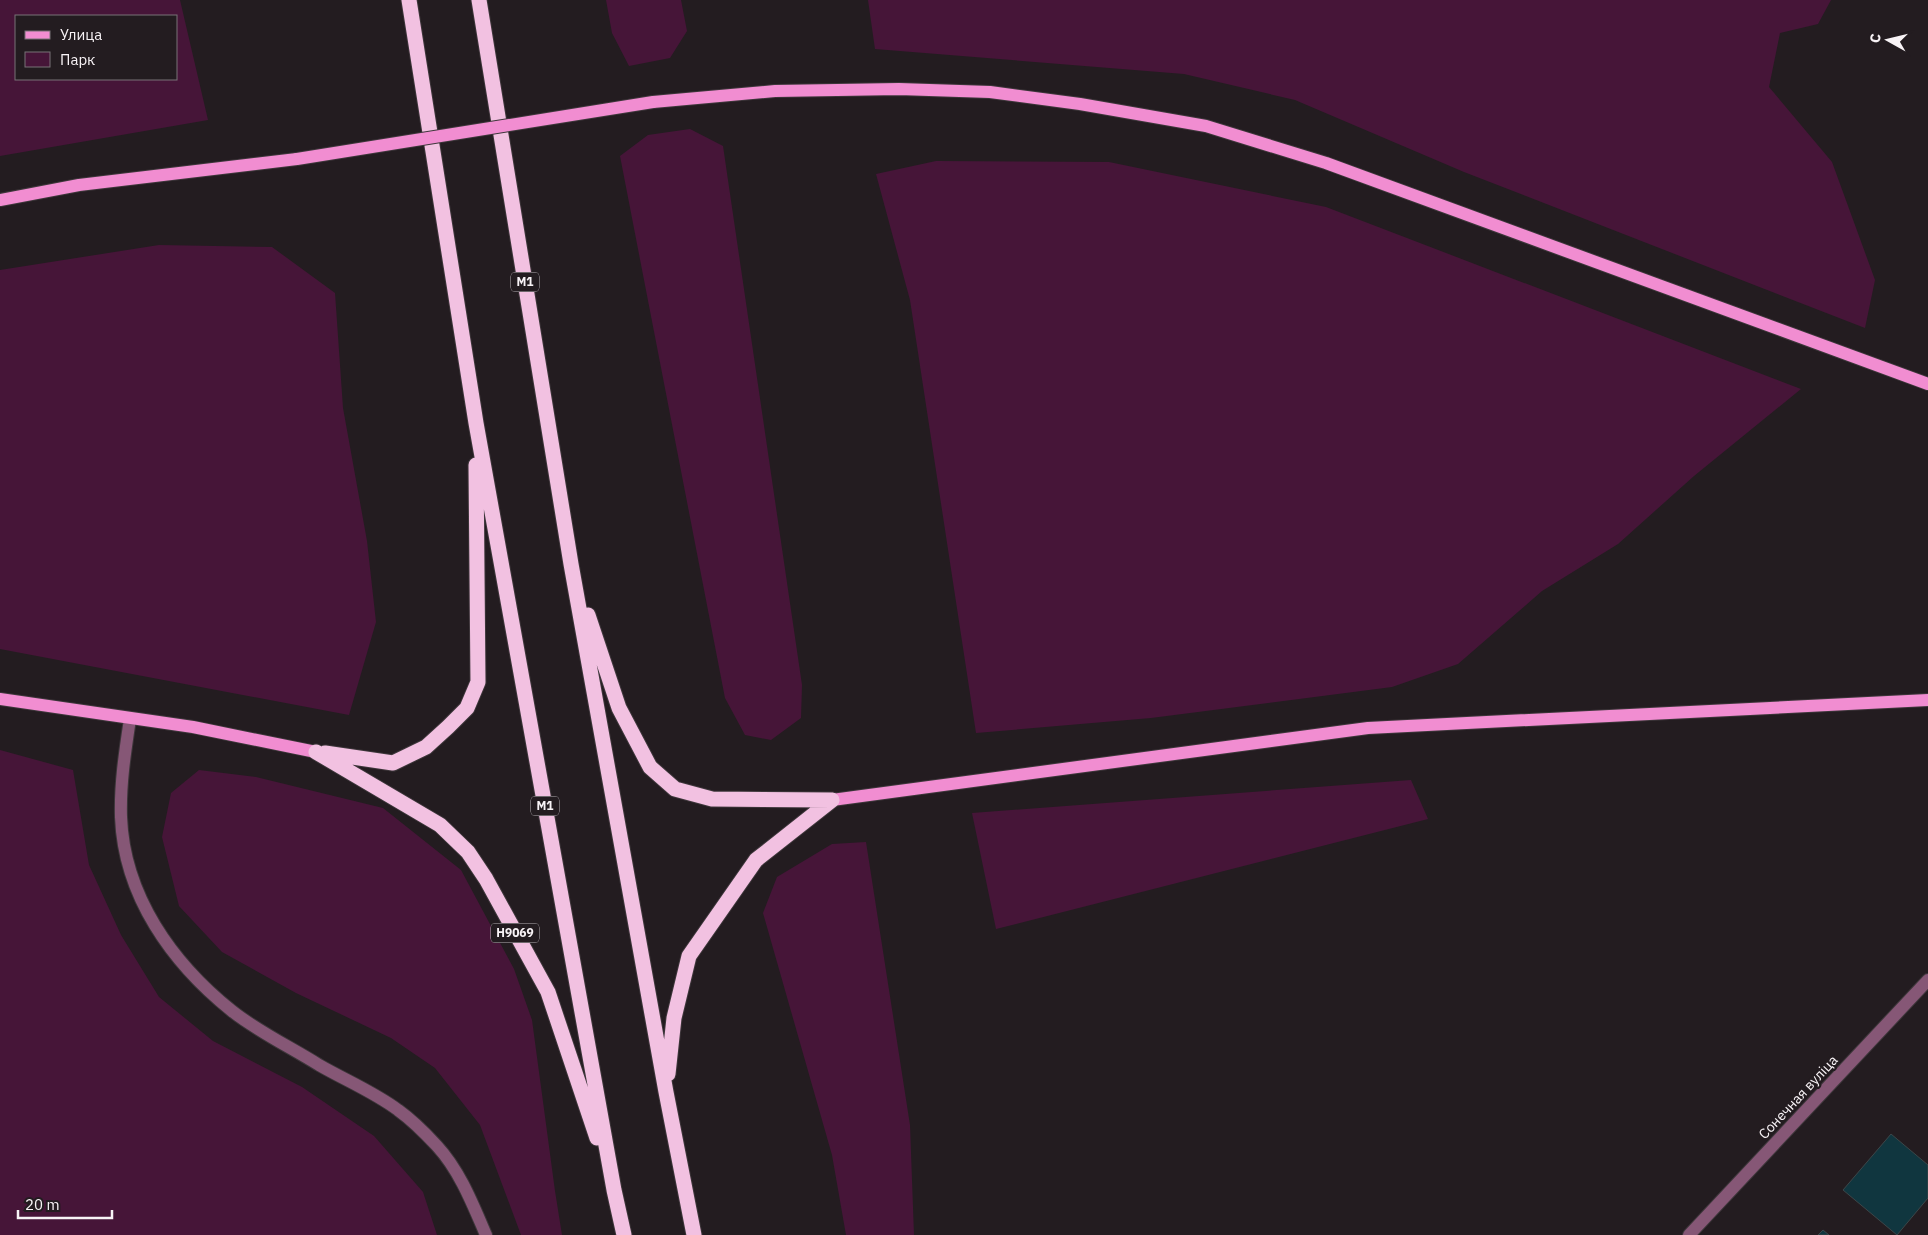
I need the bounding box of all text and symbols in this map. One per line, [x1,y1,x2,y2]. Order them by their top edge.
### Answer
legend [15,15,178,80]
north arrow [1863,15,1913,65]
text: Улица [60,25,102,44]
text: С [1866,32,1885,44]
text: Парк [60,50,95,69]
road number: М1 [511,272,539,292]
road number: М1 [531,796,559,816]
road number: Н9069 [491,924,539,942]
street label: Сонечная вуліца [1755,1051,1842,1143]
scale bar [18,1188,111,1220]
text: 20 m [25,1195,60,1214]

